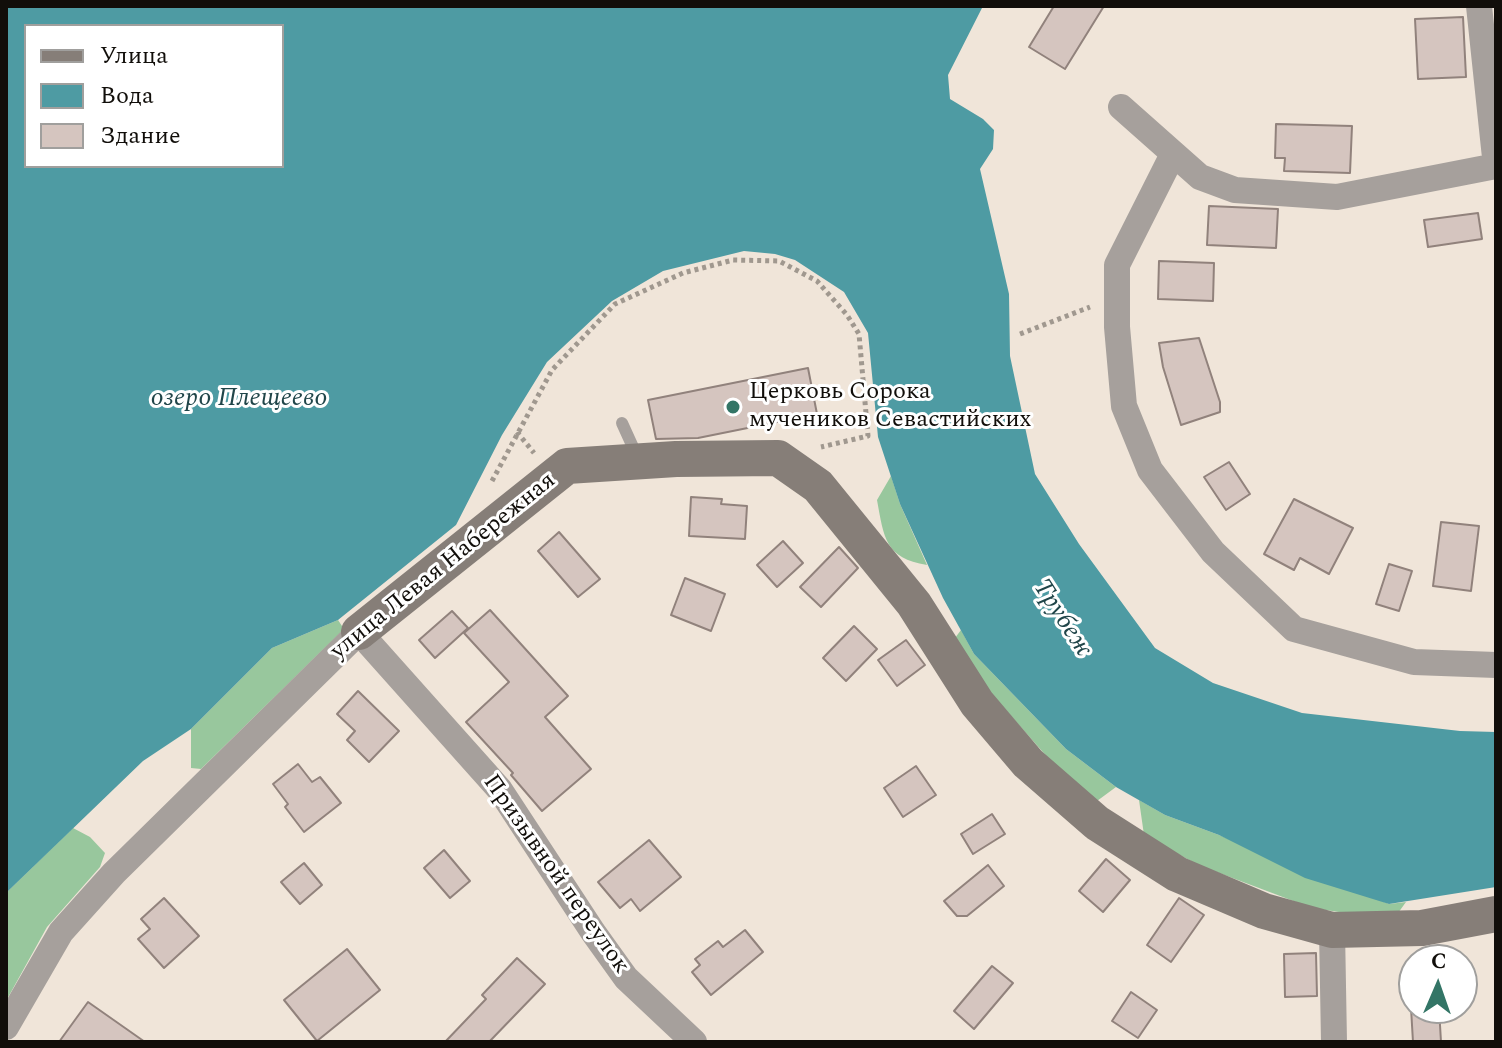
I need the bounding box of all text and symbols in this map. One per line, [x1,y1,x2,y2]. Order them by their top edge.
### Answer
legend [24,24,284,168]
text: Улица [100,38,168,74]
text: Вода [100,78,154,114]
text: Здание [100,118,181,154]
place label: Церковь Сорока мучеников Севастийских [749,379,1032,435]
water label: озеро Плещеево [151,384,327,416]
marker: Церковь Сорока мучеников Севастийских [724,398,742,416]
street label: улица Левая Набережная [326,467,562,667]
water label: Трубеж [1024,574,1098,664]
street label: Призывной переулок [475,770,635,980]
north arrow [1398,944,1478,1024]
text: С [1430,945,1447,978]

